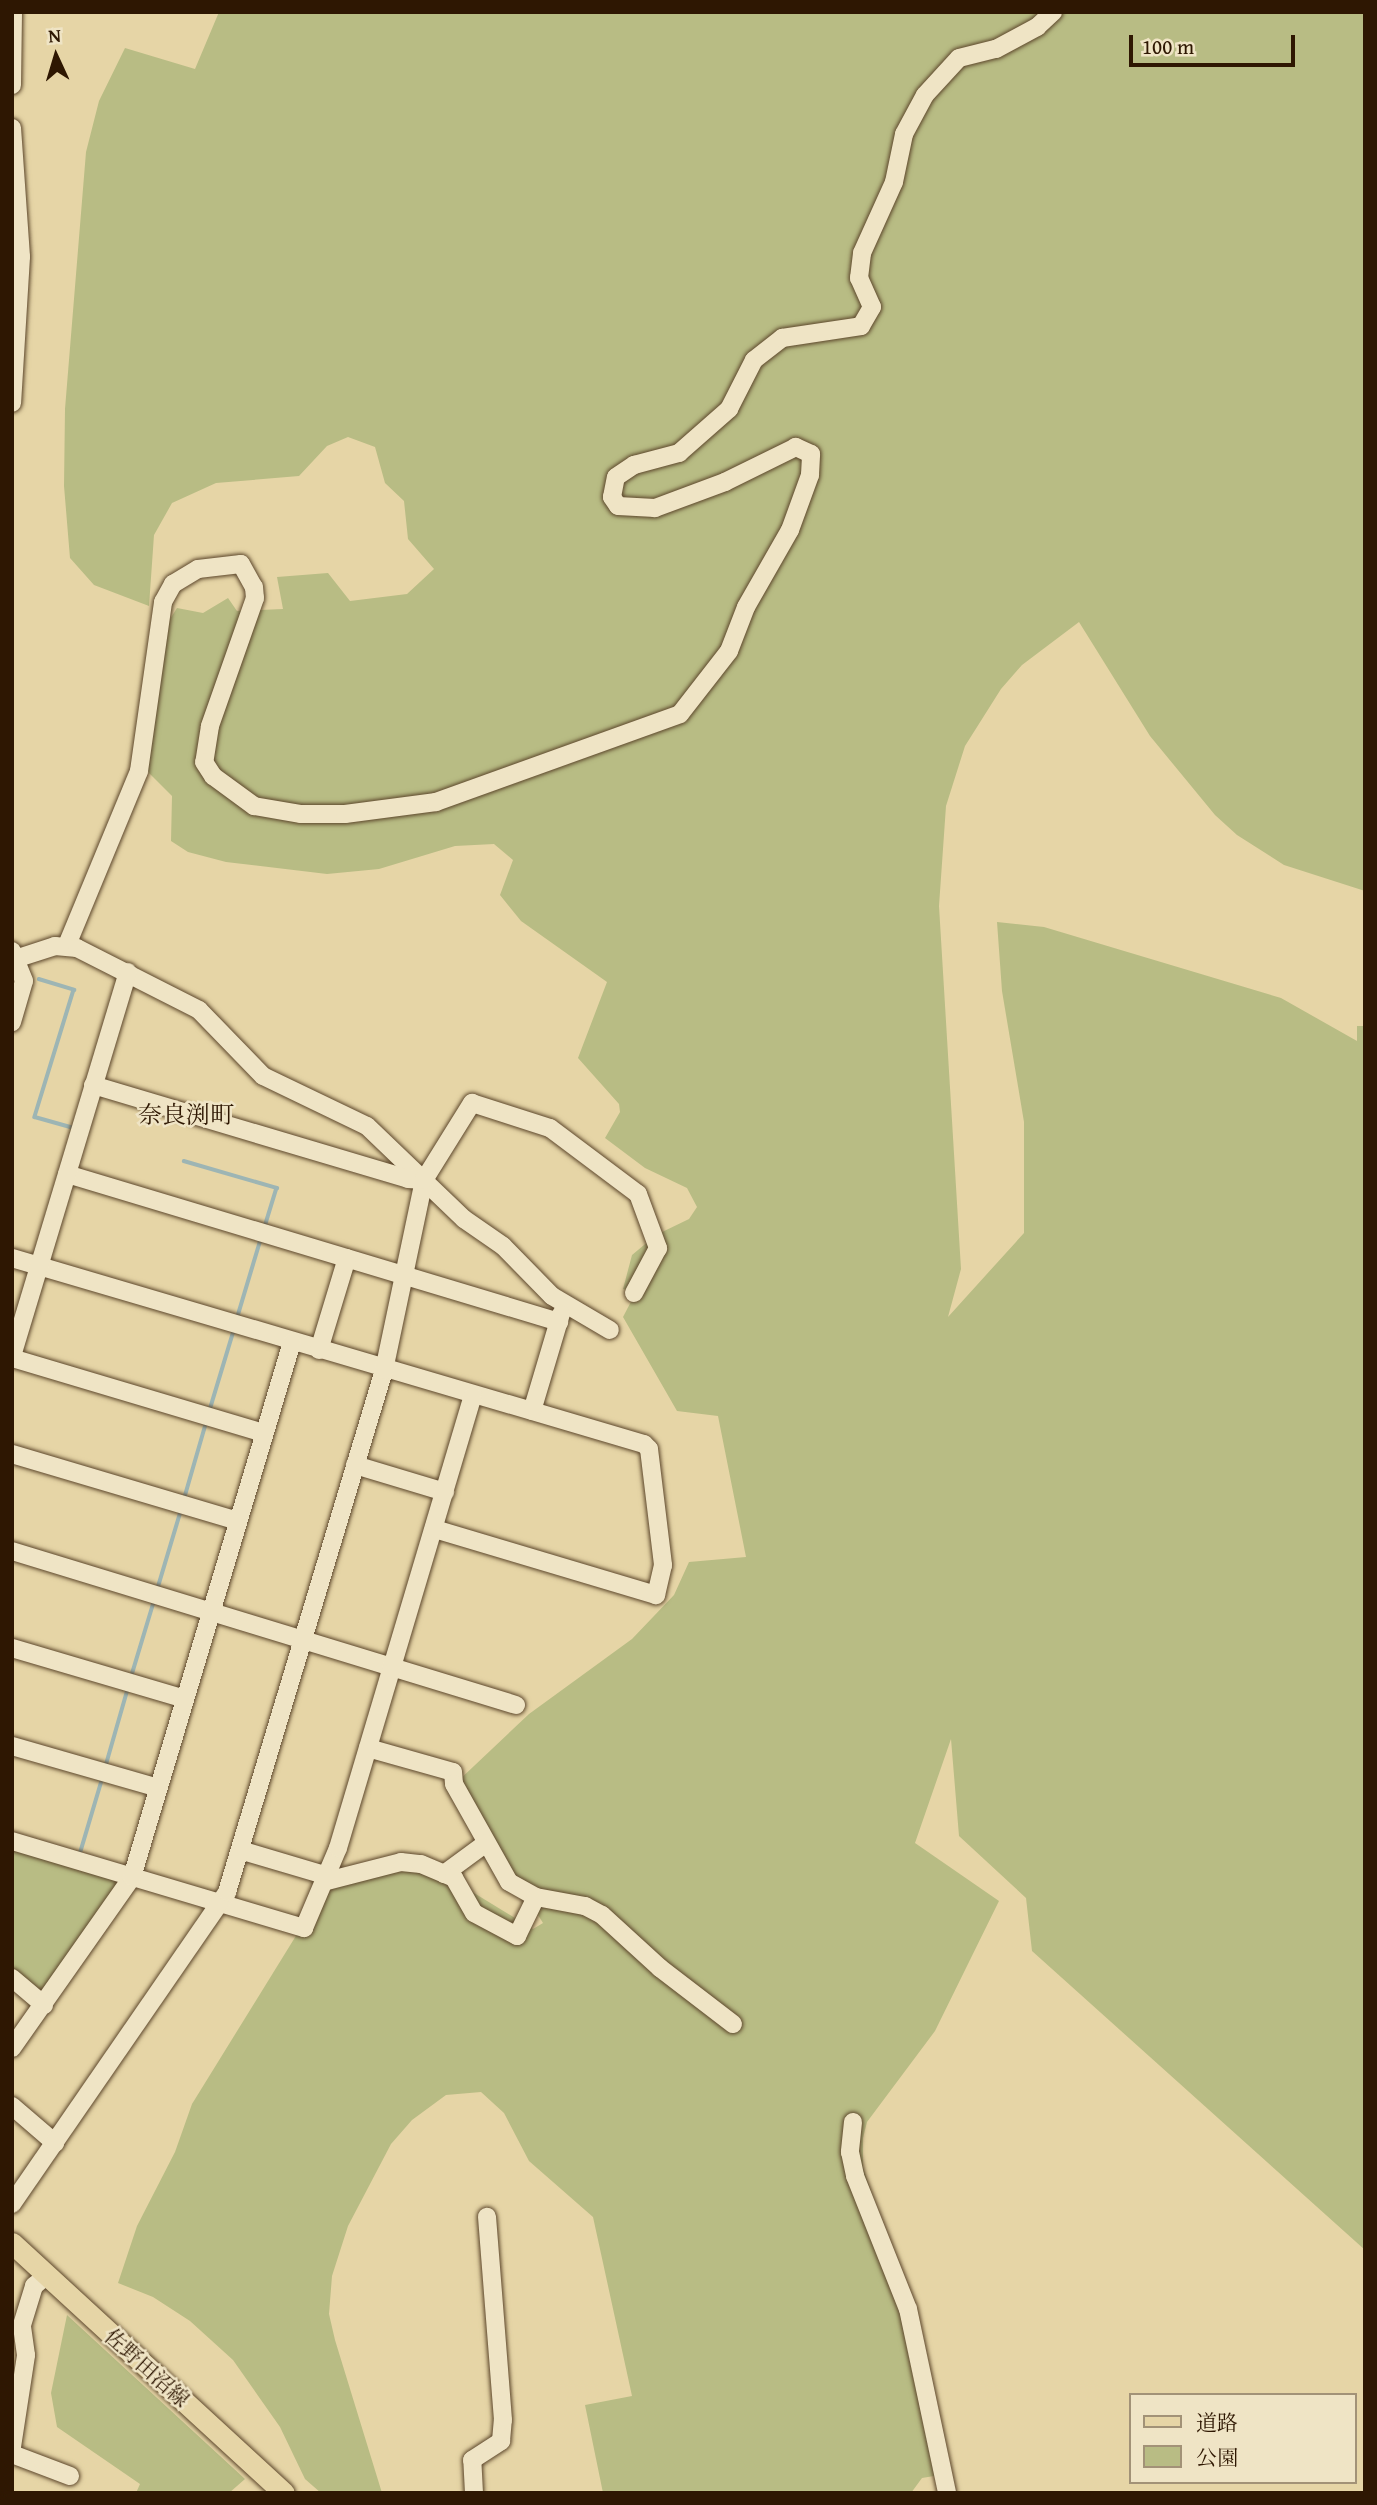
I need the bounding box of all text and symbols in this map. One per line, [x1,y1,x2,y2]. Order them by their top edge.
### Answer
north arrow [21,21,91,91]
text: N [47,21,62,49]
scale bar [1132,21,1298,65]
text: 100 m [1142,31,1194,62]
district label: 奈良渕町 [138,1101,234,1129]
street label: 佐野田沼線 [100,2324,194,2412]
legend [1128,2393,1356,2484]
text: 道路 [1196,2407,1238,2438]
text: 公園 [1196,2442,1238,2473]

